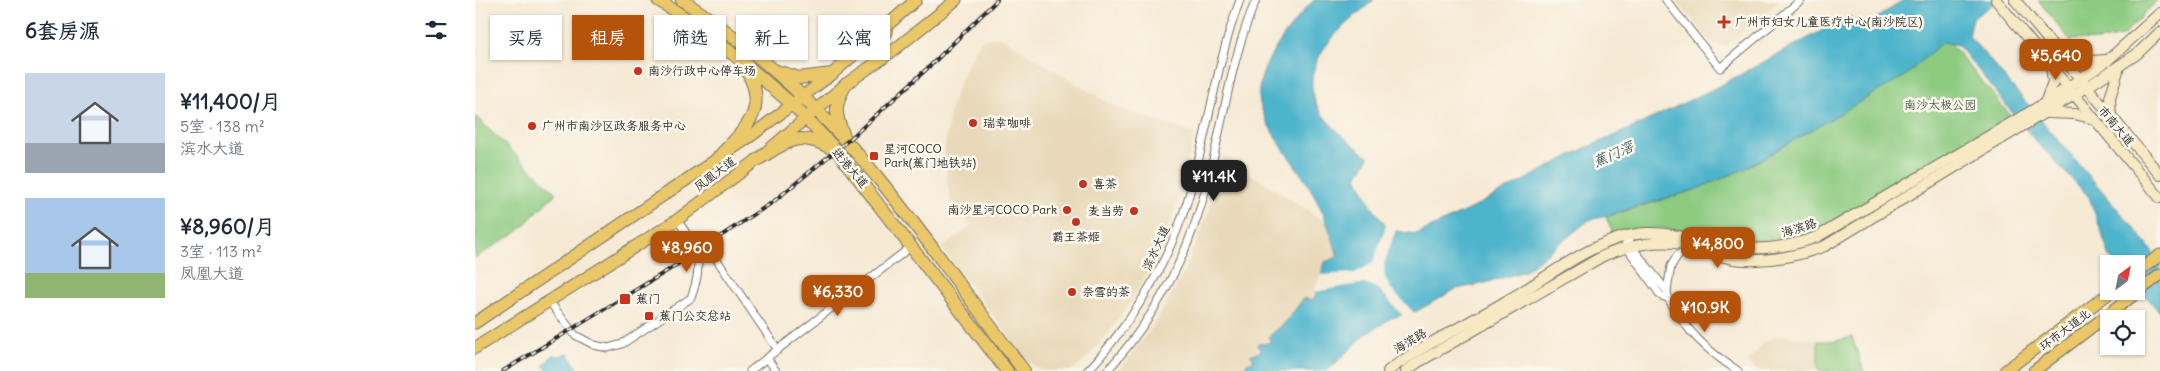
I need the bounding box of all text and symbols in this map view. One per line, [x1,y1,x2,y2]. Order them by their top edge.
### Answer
place label: 广州市妇女儿童医疗中心(南沙院区) [1735,14,1923,29]
chip: 买房 [490,15,562,60]
chip: 租房 [572,15,644,60]
chip: 筛选 [654,15,726,60]
chip: 新上 [736,15,808,60]
chip: 公寓 [818,15,890,60]
marker: 广州市妇女儿童医疗中心(南沙院区) [1717,15,1731,29]
icon: filters [422,16,450,44]
text: 6套房源 [25,17,100,44]
pin: ¥5,640 [2015,38,2097,81]
text: ¥5,640 [2031,45,2081,65]
place label: 南沙行政中心停车场 [648,63,756,78]
marker: 南沙行政中心停车场 [632,65,644,77]
text: ¥11,400/月 [180,88,281,115]
icon: home [65,93,125,153]
park label: 南沙太极公园 [1904,97,1976,112]
street label: 市南大道 [2095,102,2138,149]
place label: 瑞幸咖啡 [983,115,1031,130]
text: 5室 · 138 m² [180,116,265,136]
marker: 瑞幸咖啡 [967,117,979,129]
place label: 广州市南沙区政务服务中心 [542,118,686,133]
marker: 广州市南沙区政务服务中心 [526,120,538,132]
water label: 蕉门滘 [1590,136,1638,171]
text: 滨水大道 [180,138,244,158]
place label: 星河COCO Park(蕉门地铁站) [884,141,976,170]
street label: 进港大道 [829,144,872,191]
marker: 星河COCO Park(蕉门地铁站) [868,150,880,162]
street label: 凤凰大道 [691,153,738,194]
pin: ¥11.4K [1173,160,1255,202]
text: ¥11.4K [1192,166,1236,186]
place label: 喜茶 [1093,176,1117,191]
marker: 喜茶 [1077,178,1089,190]
place label: 南沙星河COCO Park [947,202,1057,217]
place label: 麦当劳 [1088,203,1124,218]
marker: 南沙星河COCO Park [1061,204,1073,216]
marker: 麦当劳 [1128,205,1140,217]
text: ¥8,960/月 [180,213,275,240]
street label: 海滨路 [1779,215,1818,240]
marker: 霸王茶姬 [1070,216,1082,228]
icon: home [65,218,125,278]
street label: 滨水大道 [1139,223,1172,273]
pin: ¥4,800 [1677,226,1759,269]
place label: 霸王茶姬 [1052,229,1100,244]
pin: ¥8,960 [646,230,728,273]
text: ¥4,800 [1692,233,1744,253]
text: ¥8,960 [662,237,712,257]
text: 3室 · 113 m² [180,241,262,261]
north arrow [2100,255,2145,300]
map controls [2100,255,2145,355]
text: 凤凰大道 [180,263,244,283]
pin: ¥6,330 [797,274,879,317]
text: ¥6,330 [813,281,863,301]
place label: 奈雪的茶 [1082,284,1130,299]
marker: 奈雪的茶 [1066,286,1078,298]
pin: ¥10.9K [1664,290,1746,333]
place label: 蕉门 [636,291,660,306]
marker: 蕉门 [618,292,632,306]
text: ¥10.9K [1681,297,1729,317]
street label: 环市大道北 [2036,306,2093,354]
place label: 蕉门公交总站 [659,308,731,323]
marker: 蕉门公交总站 [643,310,655,322]
button: locate [2100,310,2145,355]
street label: 海滨路 [1390,325,1429,356]

